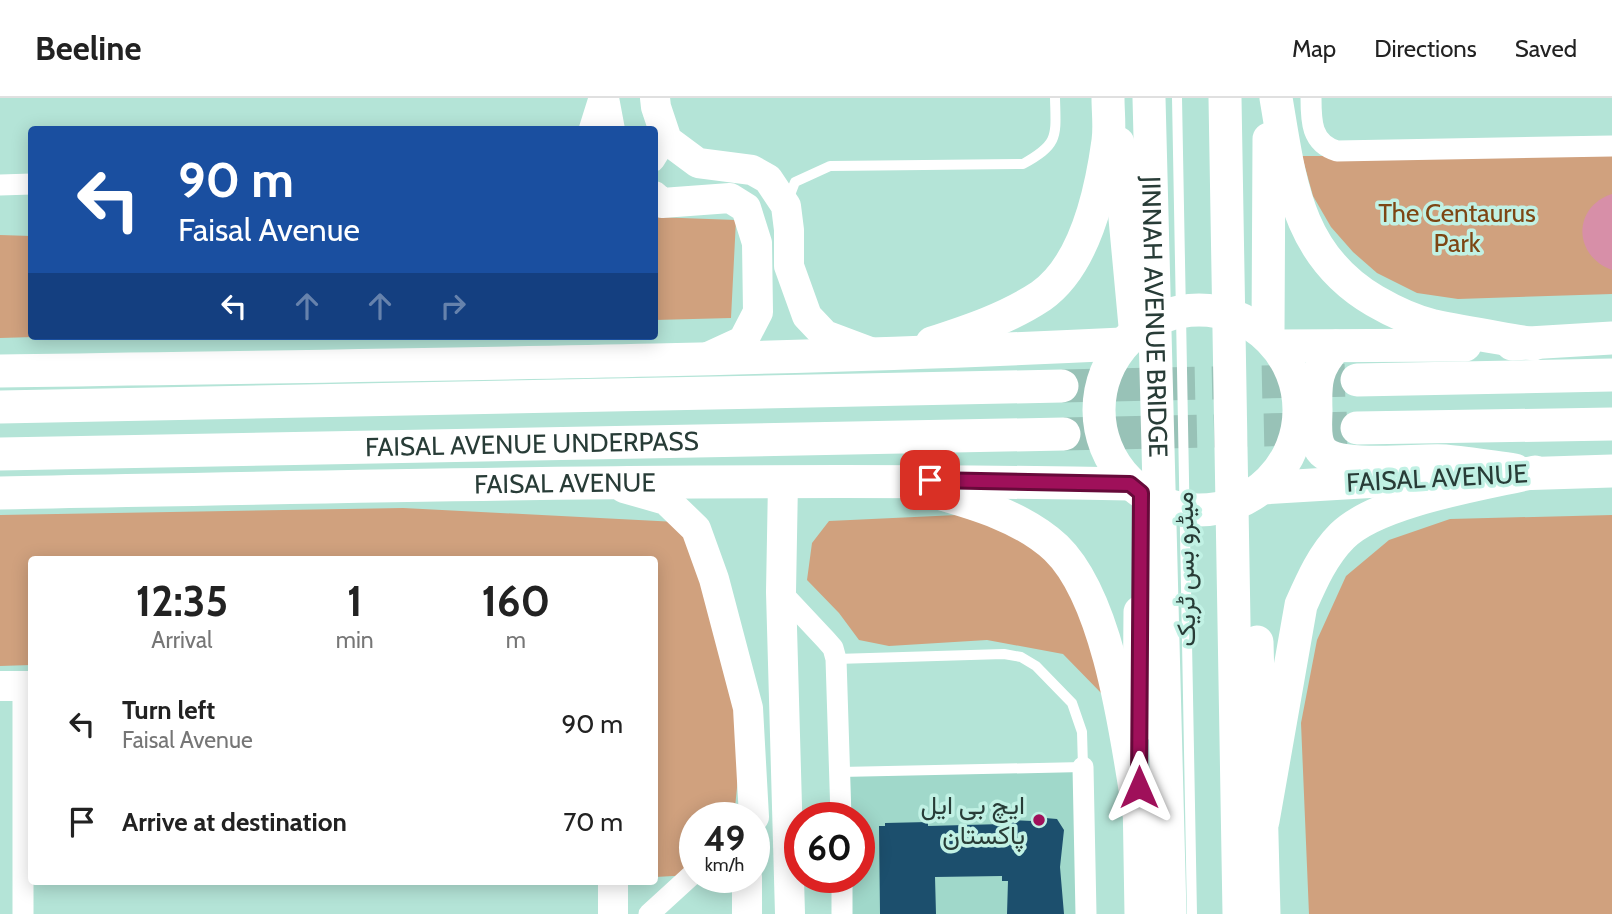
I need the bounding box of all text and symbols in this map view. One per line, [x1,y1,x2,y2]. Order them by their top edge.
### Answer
text: Beeline [35,28,141,68]
text: Map [1292,34,1336,63]
text: Directions [1374,34,1477,63]
text: Saved [1515,34,1577,63]
text: 90 m [178,150,294,209]
icon: left [63,154,154,245]
street label: JINNAH AVENUE BRIDGE [1135,175,1174,458]
park label: The Centaurus Park [1378,197,1536,259]
text: Faisal Avenue [178,210,360,249]
icon: left [215,287,253,325]
icon: ahead [288,287,326,325]
icon: ahead [361,287,399,325]
icon: right [434,287,472,325]
street label: FAISAL AVENUE UNDERPASS [365,425,699,463]
pin [900,450,960,510]
street label: FAISAL AVENUE [1346,457,1528,499]
icon: arrive [911,461,949,499]
street label: FAISAL AVENUE [474,466,656,500]
street label: میٹرو بس ٹریک [1168,491,1202,647]
text: 12:35 [136,575,228,627]
text: 1 [347,575,362,627]
text: 160 [481,575,550,627]
text: Arrival [151,626,213,654]
text: min [336,626,374,654]
text: m [506,626,526,654]
text: Turn left [122,694,215,726]
icon: left [63,705,101,743]
text: 90 m [561,708,623,740]
text: Faisal Avenue [122,726,253,754]
position arrow [1102,750,1176,824]
place label: ایچ بی ایل پاکستان [920,789,1025,853]
speed limit sign: 60 [784,802,875,893]
icon: arrive [63,803,101,841]
text: Arrive at destination [122,806,347,838]
text: 70 m [563,806,623,838]
marker: ایچ بی ایل پاکستان [1031,812,1047,828]
text: 49 [704,817,745,860]
text: km/h [705,854,744,876]

